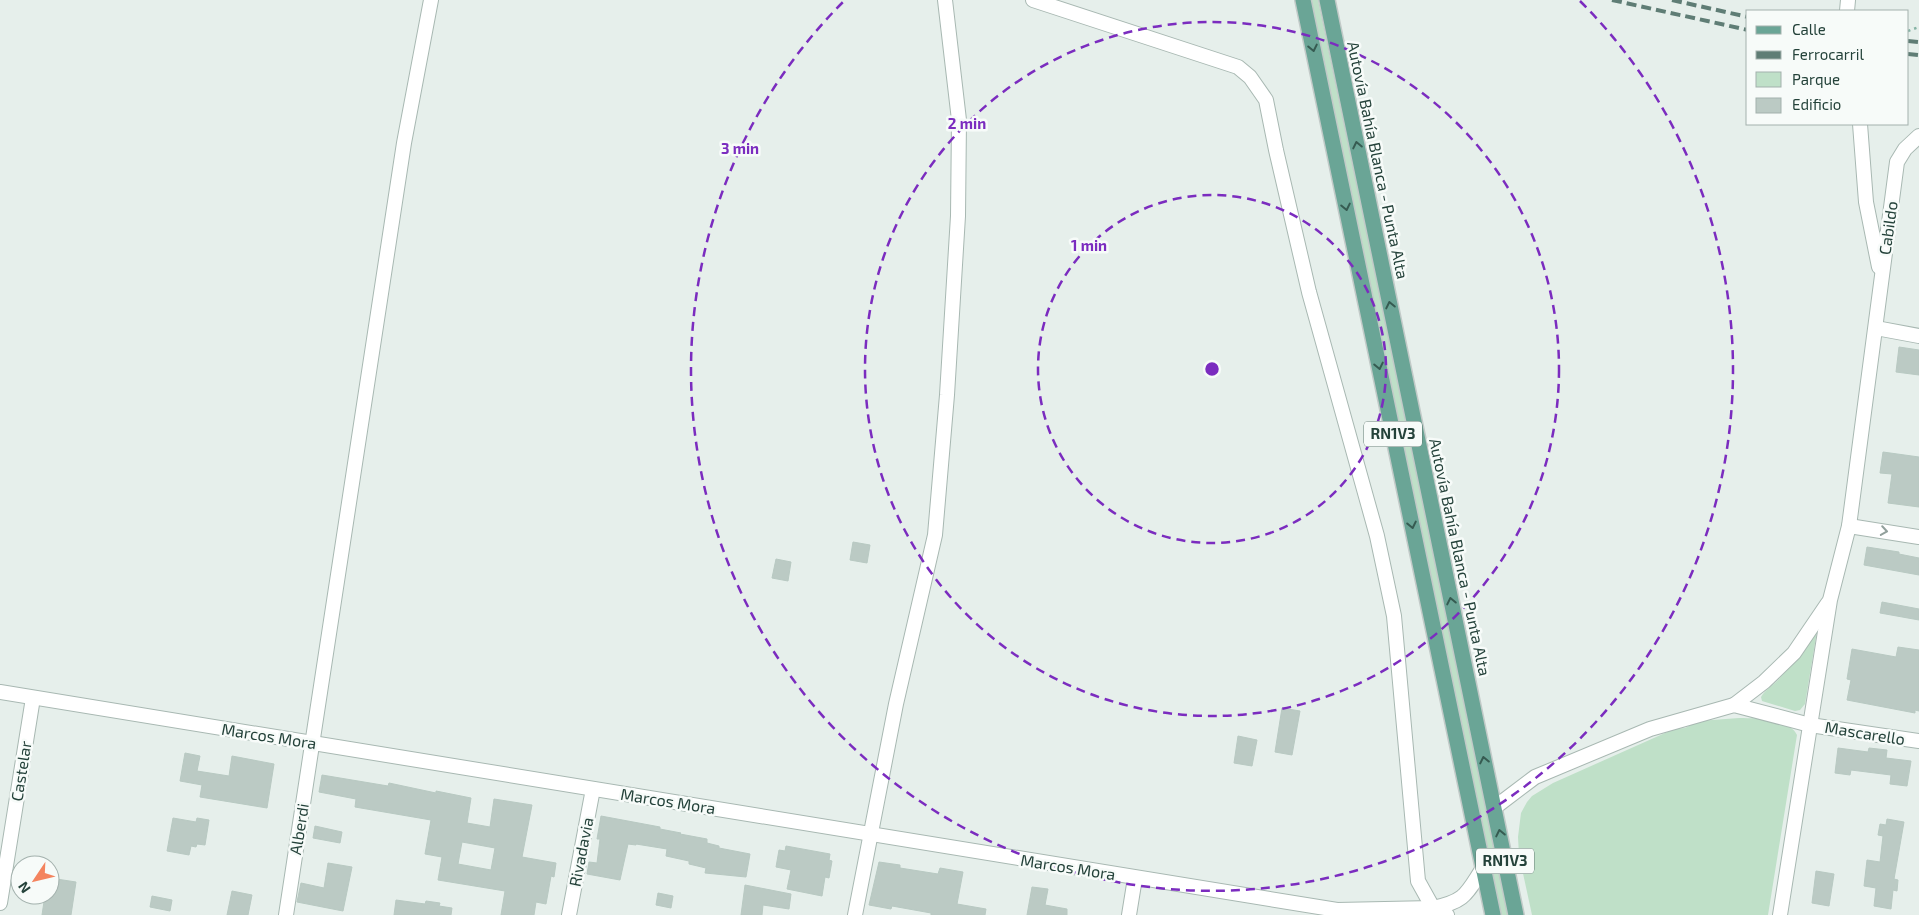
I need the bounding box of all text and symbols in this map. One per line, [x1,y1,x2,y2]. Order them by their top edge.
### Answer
legend [1746,10,1909,125]
text: Calle [1792,20,1826,38]
street label: Autovía Bahía Blanca - Punta Alta [1344,39,1413,280]
one-way arrow [1307,43,1318,52]
text: Ferrocarril [1792,45,1865,63]
text: Parque [1792,70,1840,88]
text: Edificio [1792,95,1841,113]
text: 2 min [948,114,986,132]
text: 3 min [721,139,759,157]
one-way arrow [1352,141,1362,150]
street label: Cabildo [1874,200,1901,256]
one-way arrow [1340,202,1351,211]
text: 1 min [1071,236,1107,254]
one-way arrow [1385,300,1395,309]
centre of rings [1203,360,1221,378]
one-way arrow [1373,362,1384,370]
road number: RN1V3 [1364,422,1422,446]
street label: Autovía Bahía Blanca - Punta Alta [1426,436,1495,677]
one-way arrow [1407,521,1417,529]
one-way arrow [1880,526,1888,536]
one-way arrow [1446,596,1457,605]
street label: Mascarello [1824,717,1907,748]
street label: Marcos Mora [220,719,318,752]
street label: Castelar [6,739,35,802]
one-way arrow [1479,755,1490,764]
street label: Marcos Mora [619,784,717,817]
street label: Alberdi [285,802,312,856]
street label: Rivadavia [564,816,597,888]
one-way arrow [1495,829,1505,837]
road number: RN1V3 [1476,848,1534,874]
street label: Marcos Mora [1019,850,1117,883]
north arrow [10,855,60,905]
text: N [14,879,34,897]

